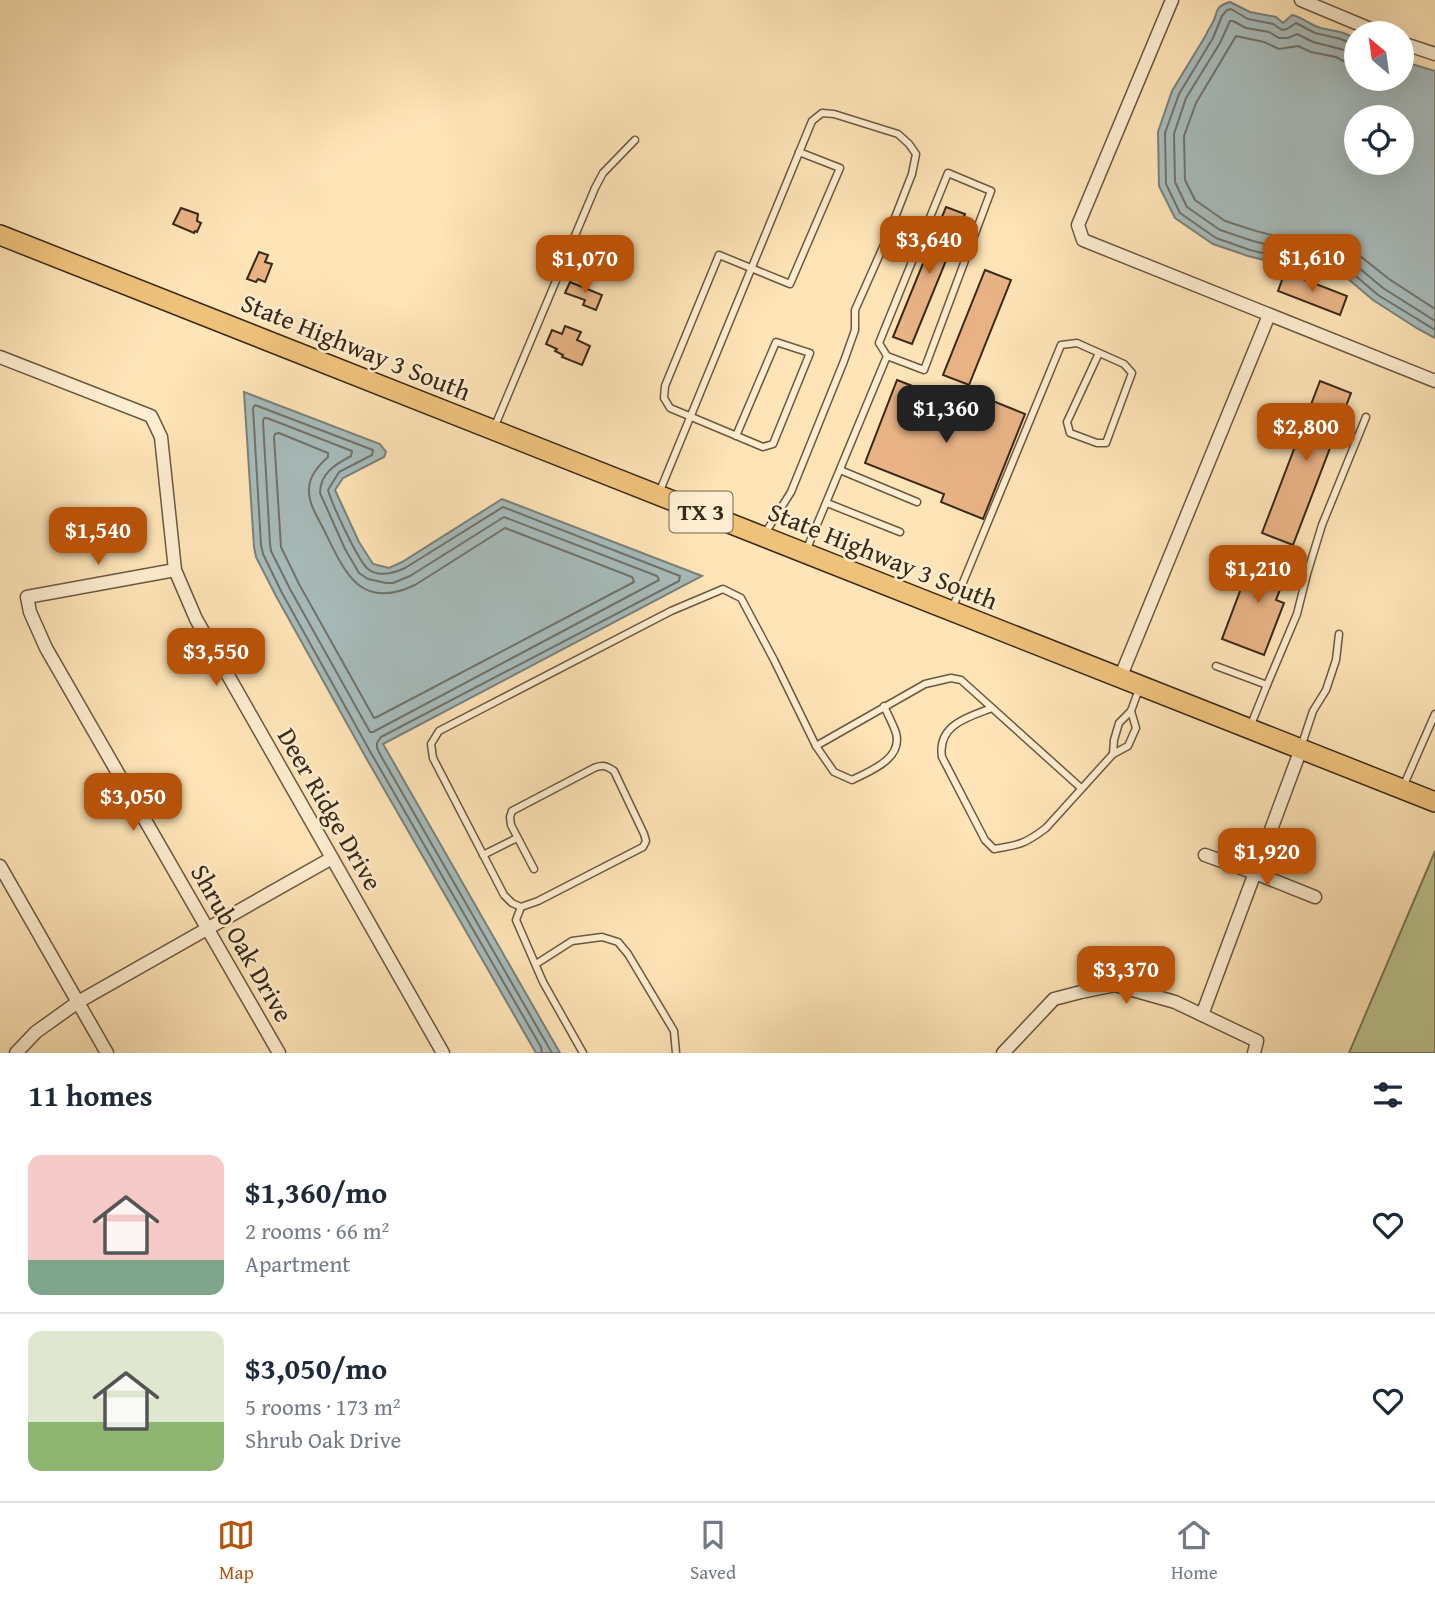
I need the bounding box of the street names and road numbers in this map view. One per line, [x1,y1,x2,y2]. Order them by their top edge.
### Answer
street label: State Highway 3 South [236,283,477,411]
road number: TX 3 [670,491,732,532]
street label: State Highway 3 South [763,492,1004,620]
street label: Deer Ridge Drive [268,720,393,897]
street label: Shrub Oak Drive [181,857,303,1029]

